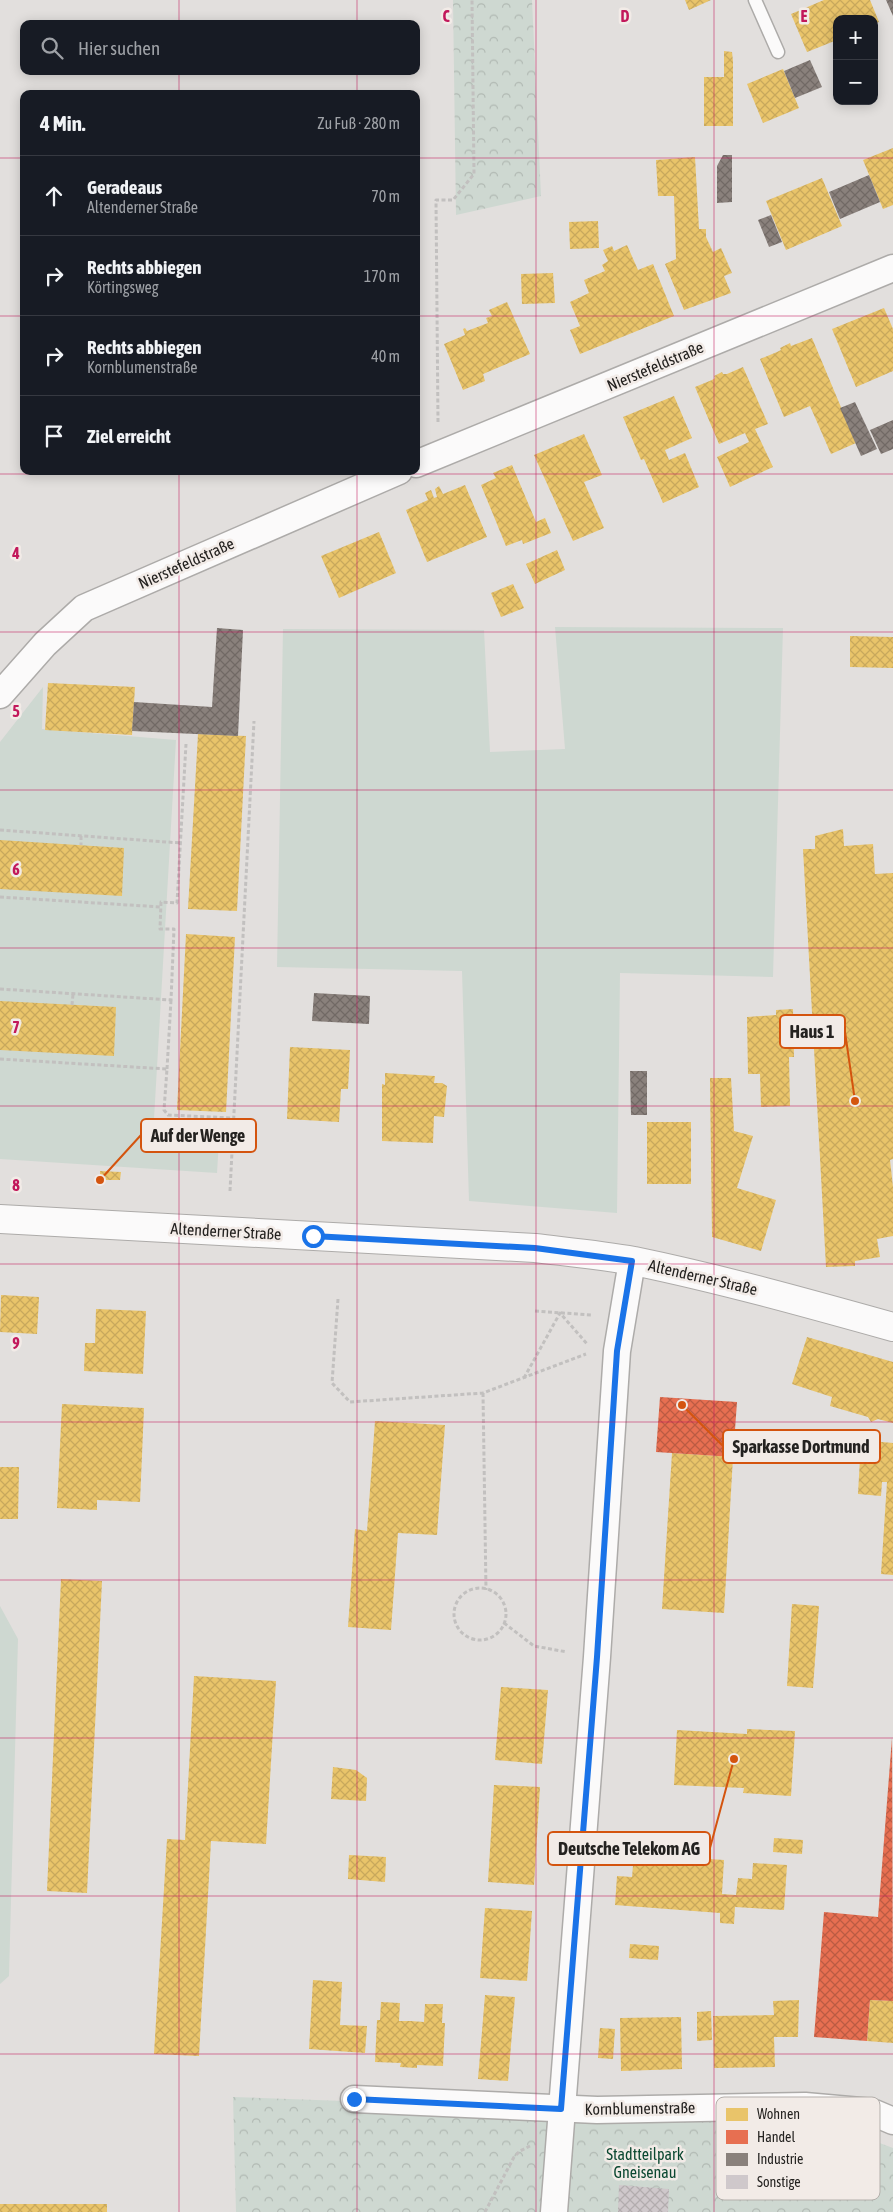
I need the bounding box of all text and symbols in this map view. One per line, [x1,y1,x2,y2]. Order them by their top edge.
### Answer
text: C [442,7,450,25]
text: D [621,7,630,25]
text: E [801,7,808,25]
map controls [833,15,878,105]
button: + [833,15,878,60]
search box [20,20,420,75]
icon: search [38,34,66,62]
text: Hier suchen [78,37,160,59]
button: − [833,60,878,105]
text: 4 Min. [40,111,86,135]
text: Zu Fuß · 280 m [317,114,400,132]
text: Geradeaus [87,176,162,198]
icon: ahead [40,182,68,210]
text: 70 m [371,187,400,205]
text: Altenderner Straße [87,198,198,216]
text: Rechts abbiegen [87,256,202,278]
icon: right [40,262,68,290]
text: 170 m [364,267,400,285]
text: Körtingsweg [87,278,159,296]
text: Rechts abbiegen [87,336,202,358]
street label: Nierstefeldstraße [604,338,706,394]
icon: right [40,342,68,370]
text: 40 m [371,347,400,365]
text: Kornblumenstraße [87,358,198,376]
icon: arrive [40,422,68,450]
text: Ziel erreicht [87,425,171,447]
street label: Nierstefeldstraße [135,534,237,592]
text: 4 [11,544,20,562]
text: 5 [12,702,20,720]
text: 6 [12,860,20,878]
callout: Haus 1 [780,1015,845,1048]
text: 7 [12,1018,20,1036]
text: Haus 1 [790,1021,834,1042]
callout: Auf der Wenge [141,1119,256,1152]
text: Auf der Wenge [150,1125,245,1146]
text: 8 [12,1176,20,1194]
street label: Altenderner Straße [170,1219,282,1243]
route start [302,1225,325,1248]
street label: Altenderner Straße [647,1256,759,1298]
text: 9 [12,1334,20,1352]
callout: Sparkasse Dortmund [723,1430,880,1463]
text: Sparkasse Dortmund [732,1436,870,1457]
callout: Deutsche Telekom AG [548,1832,710,1865]
text: Deutsche Telekom AG [558,1838,700,1859]
route end [343,2088,366,2111]
legend [716,2097,880,2200]
street label: Kornblumenstraße [585,2098,695,2118]
text: Wohnen [757,2106,800,2122]
text: Handel [757,2129,795,2145]
park label: Stadtteilpark Gneisenau [606,2145,684,2181]
text: Industrie [757,2151,803,2167]
text: Sonstige [757,2174,801,2190]

